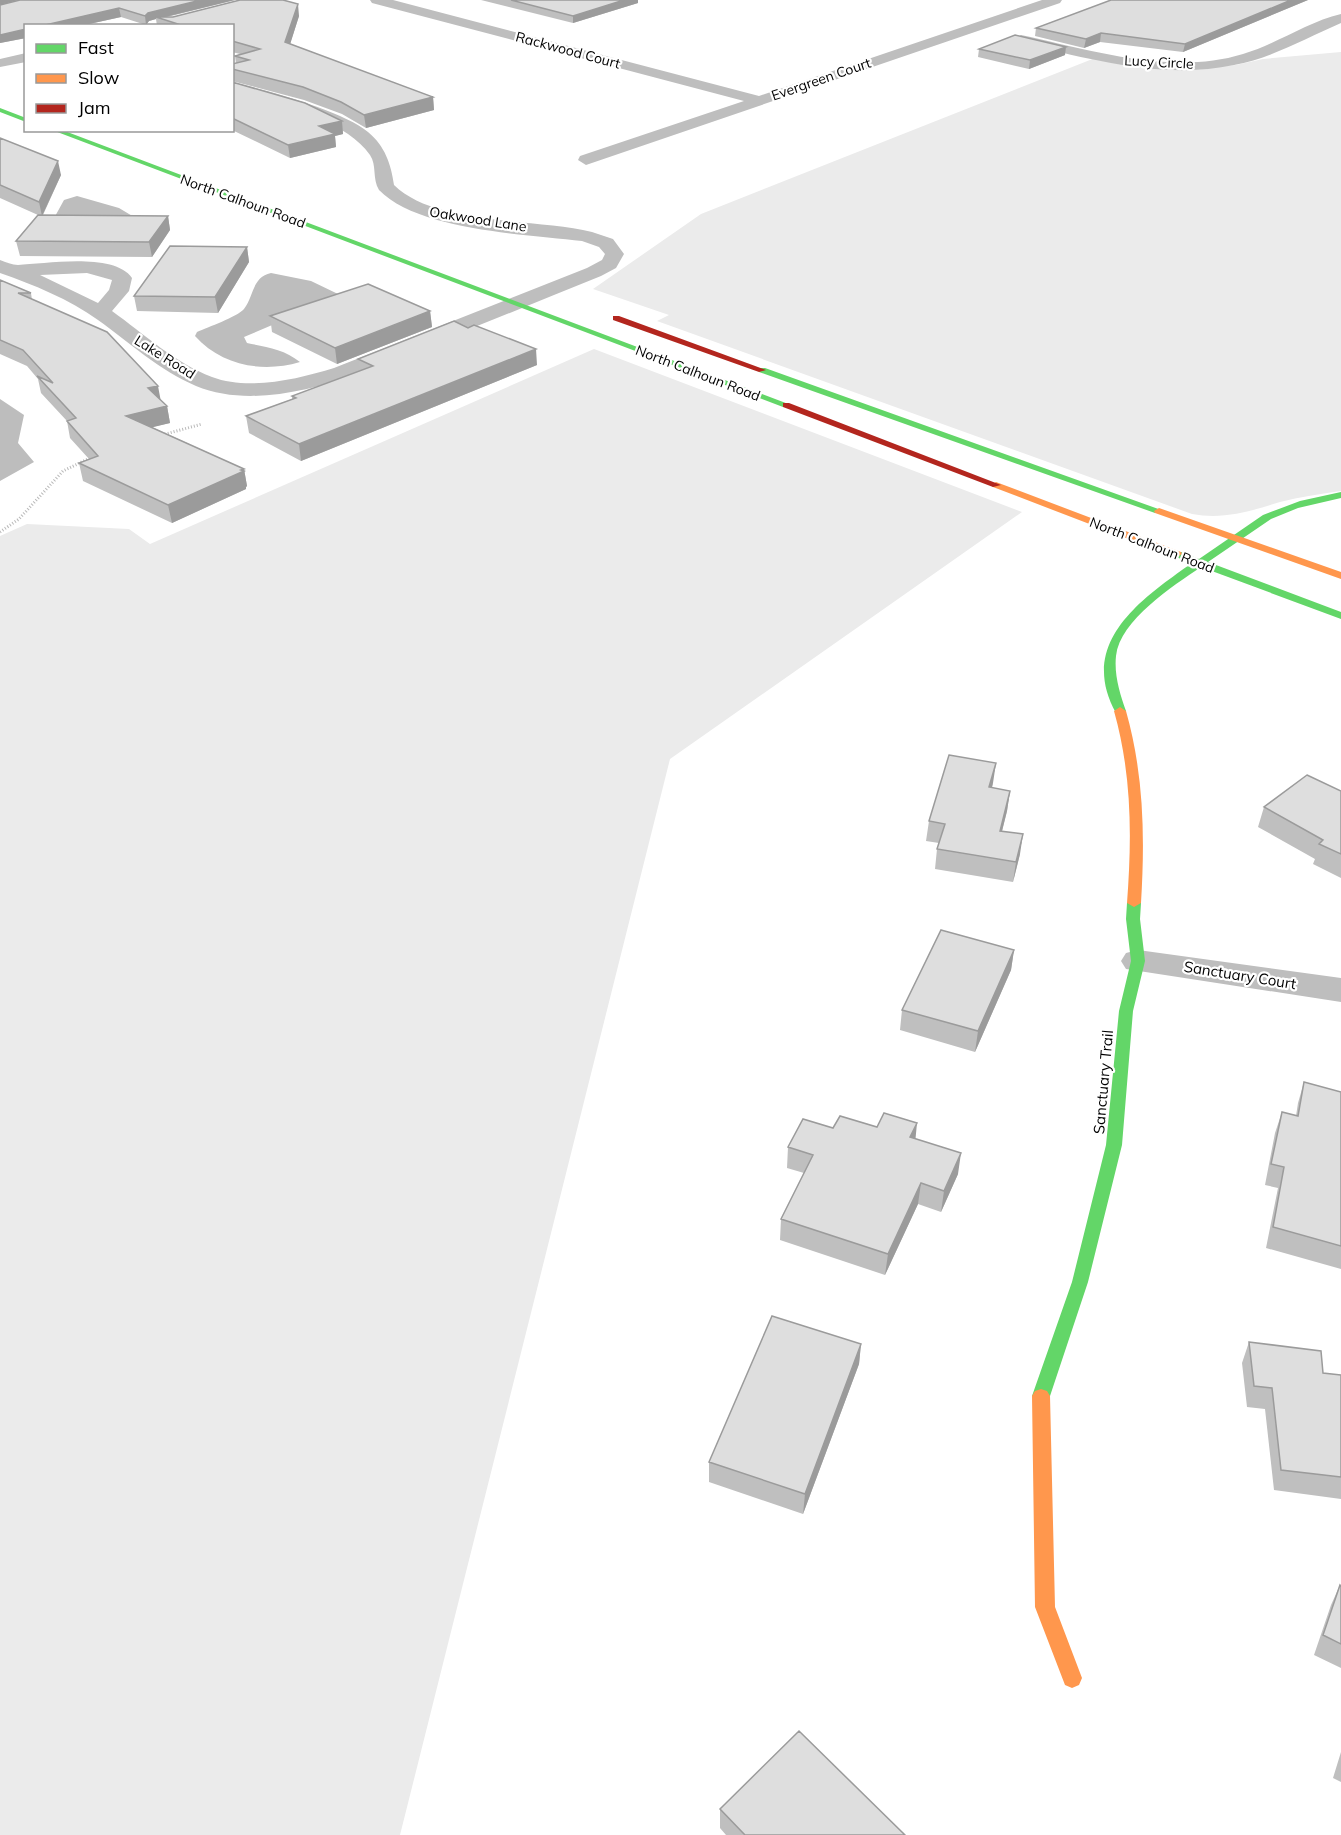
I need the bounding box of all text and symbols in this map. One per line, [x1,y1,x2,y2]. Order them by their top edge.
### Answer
legend [24,24,234,132]
street label: Rackwood Court [514,27,622,73]
text: Fast [78,36,114,59]
street label: Lucy Circle [1124,51,1194,73]
street label: Evergreen Court [769,54,873,104]
text: Slow [78,66,120,89]
text: Jam [78,96,111,119]
street label: North Calhoun Road [178,170,308,232]
street label: Oakwood Lane [428,202,528,236]
street label: Lake Road [131,331,199,383]
street label: North Calhoun Road [633,341,763,405]
street label: North Calhoun Road [1087,513,1217,577]
street label: Sanctuary Court [1183,957,1297,993]
street label: Sanctuary Trail [1089,1029,1117,1135]

